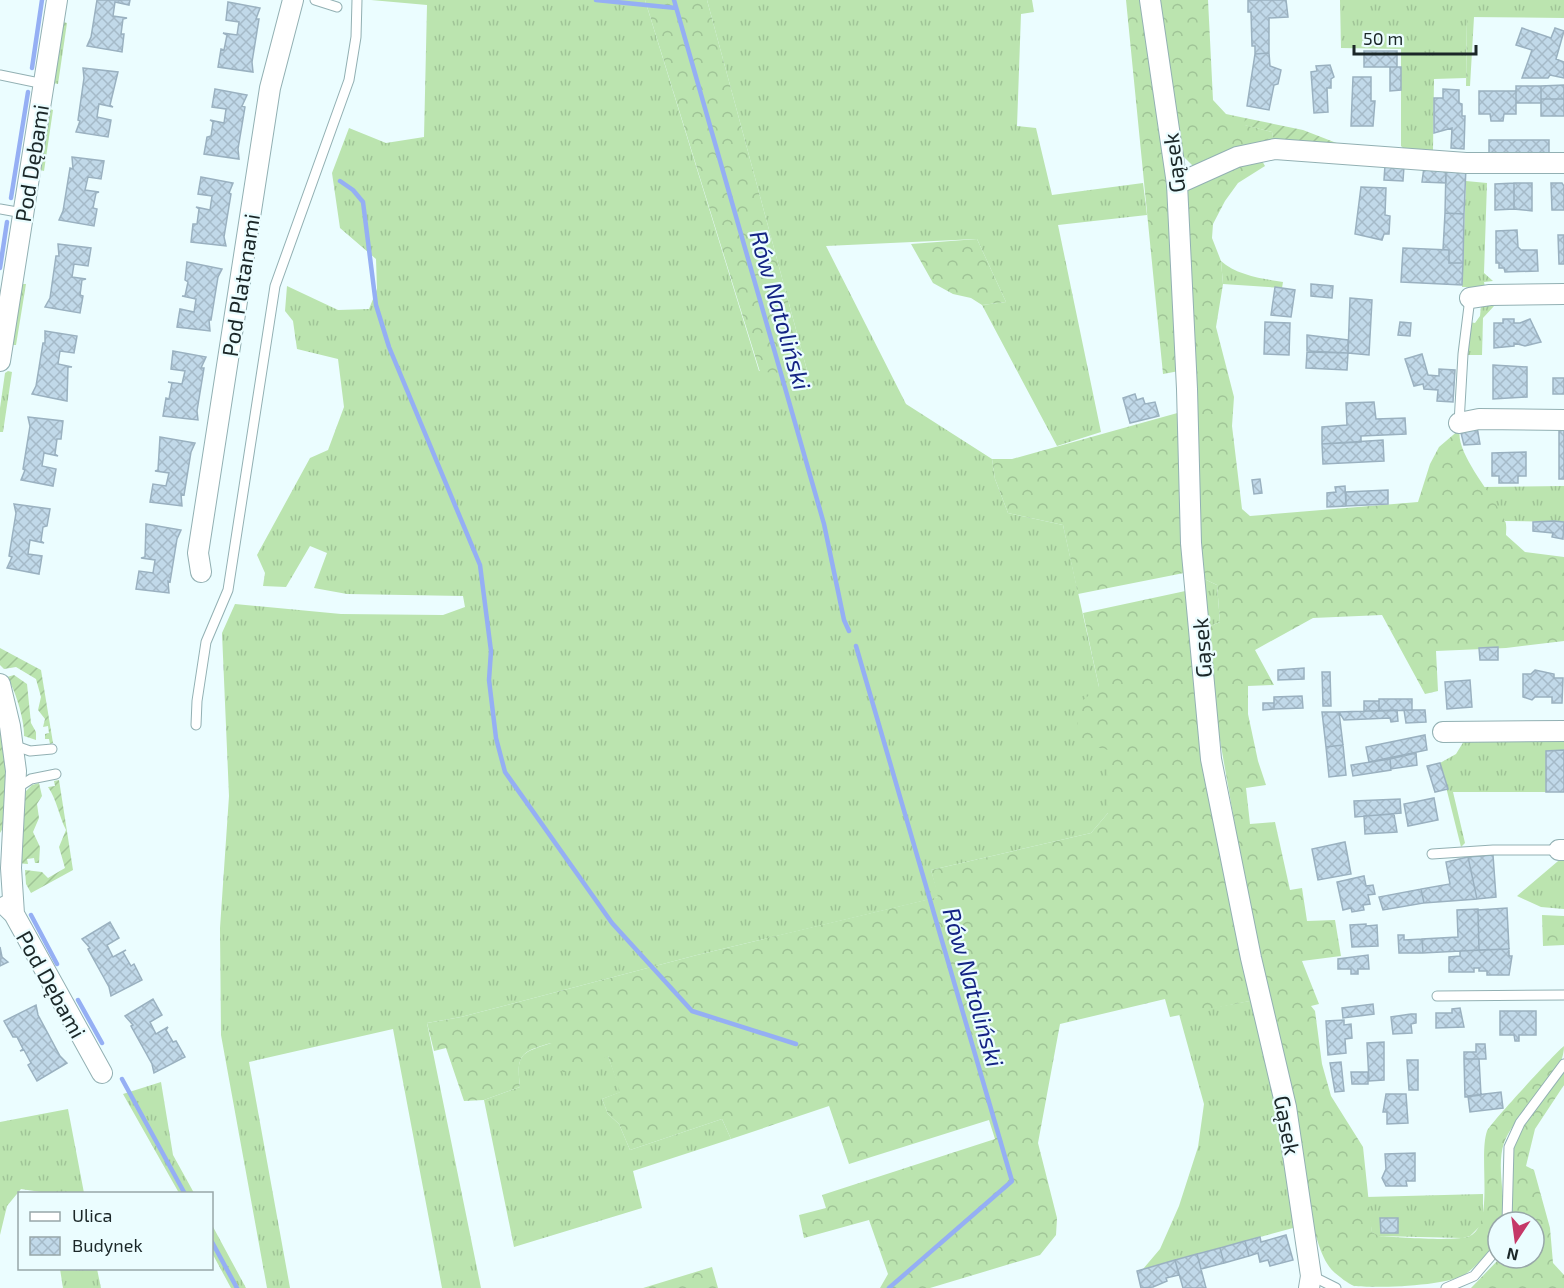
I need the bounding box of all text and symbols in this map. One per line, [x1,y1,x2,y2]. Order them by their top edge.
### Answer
scale bar [1354,18,1476,56]
text: 50 m [1363,27,1403,49]
street label: Pod Dębami [9,102,53,224]
street label: Gąsek [1156,132,1190,194]
street label: Pod Platanami [216,212,264,358]
water label: Rów Natoliński [744,227,818,393]
street label: Gąsek [1186,617,1216,679]
water label: Rów Natoliński [937,904,1011,1070]
street label: Pod Dębami [12,926,92,1042]
street label: Gąsek [1270,1093,1306,1157]
legend [18,1192,213,1270]
text: Ulica [72,1204,112,1226]
north arrow [1486,1210,1546,1270]
text: Budynek [72,1234,143,1256]
text: N [1505,1245,1520,1266]

